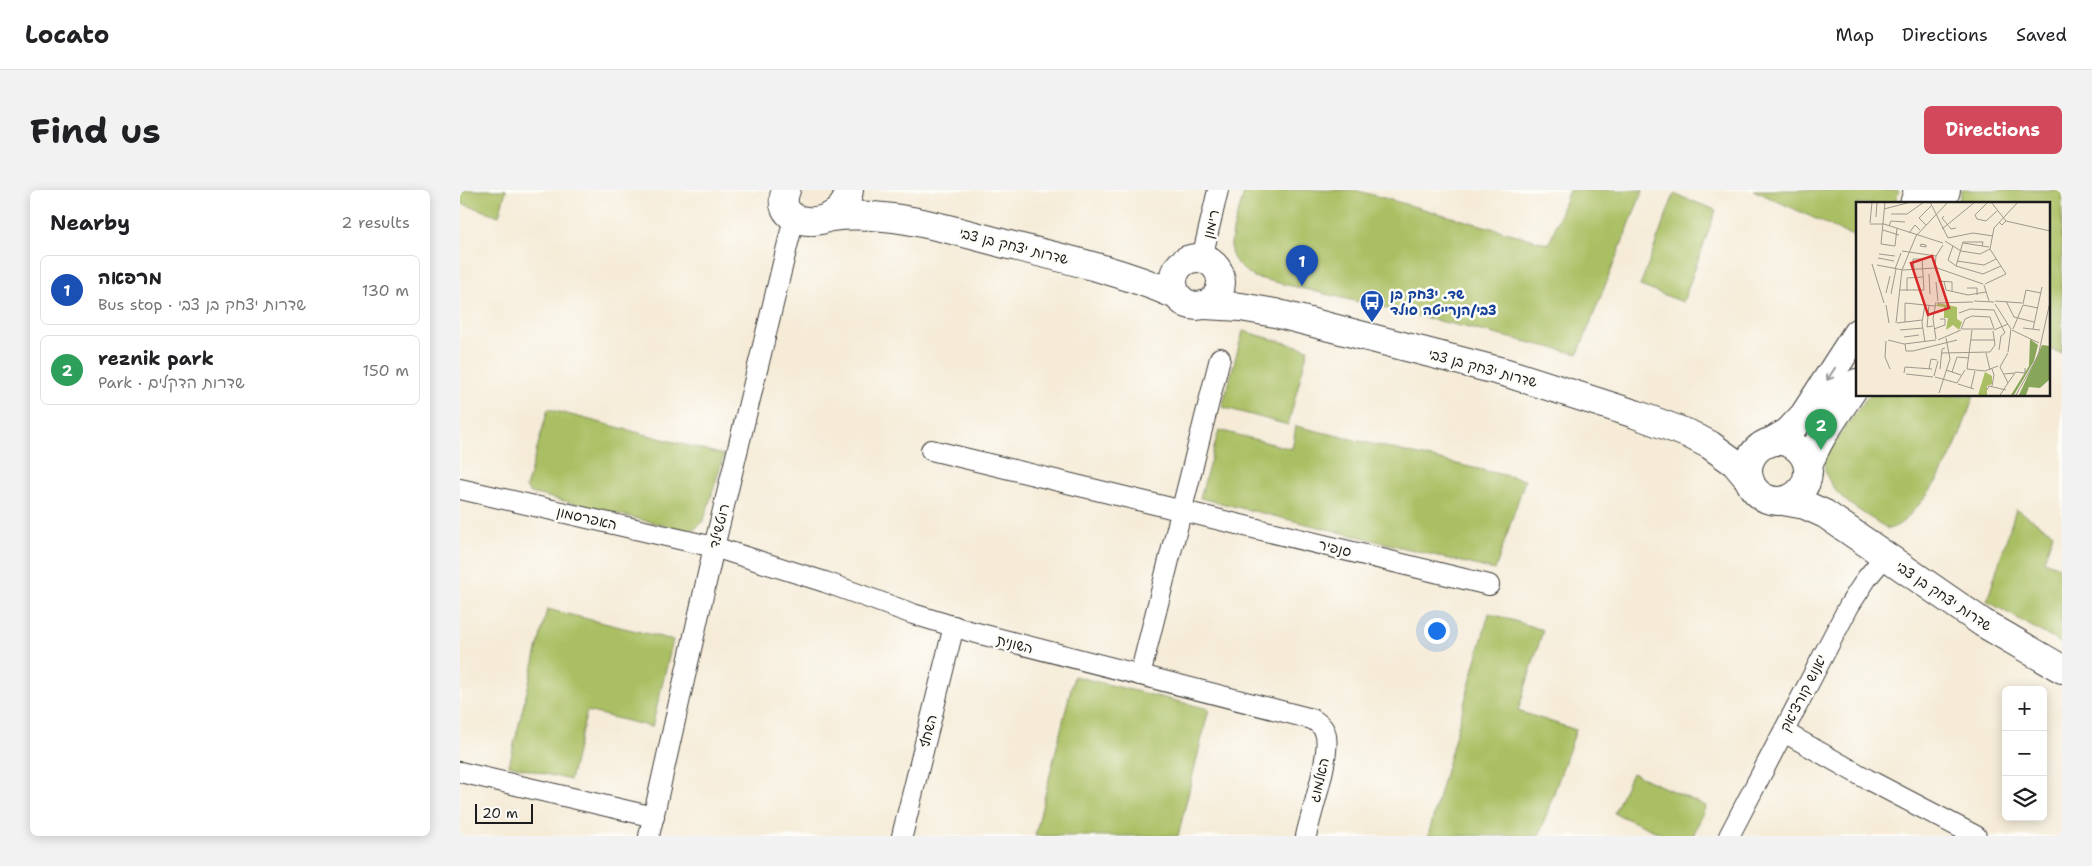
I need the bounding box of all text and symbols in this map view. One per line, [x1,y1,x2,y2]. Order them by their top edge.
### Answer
text: Locato [25,19,109,51]
text: Map [1836,23,1874,47]
text: Directions [1902,23,1988,47]
text: Saved [2016,23,2067,47]
button: Directions [1924,106,2062,154]
text: Find us [30,107,161,154]
inset map [1856,202,2050,396]
street label: רימון [1199,208,1223,240]
text: Nearby [50,209,130,237]
text: 2 results [341,212,410,233]
street label: שדרות יצחק בן צבי [957,224,1071,268]
pin: 1 [1286,245,1318,286]
text: מרפאה [98,265,162,290]
text: 1 [63,280,71,301]
text: 130 m [362,280,409,301]
place label: שד. יצחק בן צבי/הנרייטה סולד [1390,285,1497,319]
bus stop icon: שד. יצחק בן צבי/הנרייטה סולד [1359,289,1385,323]
text: Bus stop · שדרות יצחק בן צבי [98,294,306,315]
street label: שדרות יצחק בן צבי [1427,345,1540,391]
text: reznik park [98,346,214,371]
text: 2 [61,360,73,381]
text: 150 m [362,360,409,381]
one-way arrow [1825,367,1836,381]
text: Park · שדרות הדקלים [98,372,245,393]
pin: 2 [1805,409,1837,450]
street label: האפרסמון [555,502,619,534]
street label: רוטשילד [705,502,733,550]
street label: סנפיר [1317,535,1354,561]
street label: שדרות יצחק בן צבי [1892,557,1996,635]
your location [1424,618,1450,644]
street label: השונית [995,630,1035,658]
street label: יאנוש קורצ'אק [1776,651,1830,735]
map controls [2002,686,2047,821]
button: + [2002,686,2047,731]
street label: השחף [915,713,941,749]
button: − [2002,731,2047,776]
street label: האלמוג [1305,756,1333,804]
button: layers [2002,776,2047,821]
scale bar [475,801,532,824]
text: 20 m [482,804,518,822]

